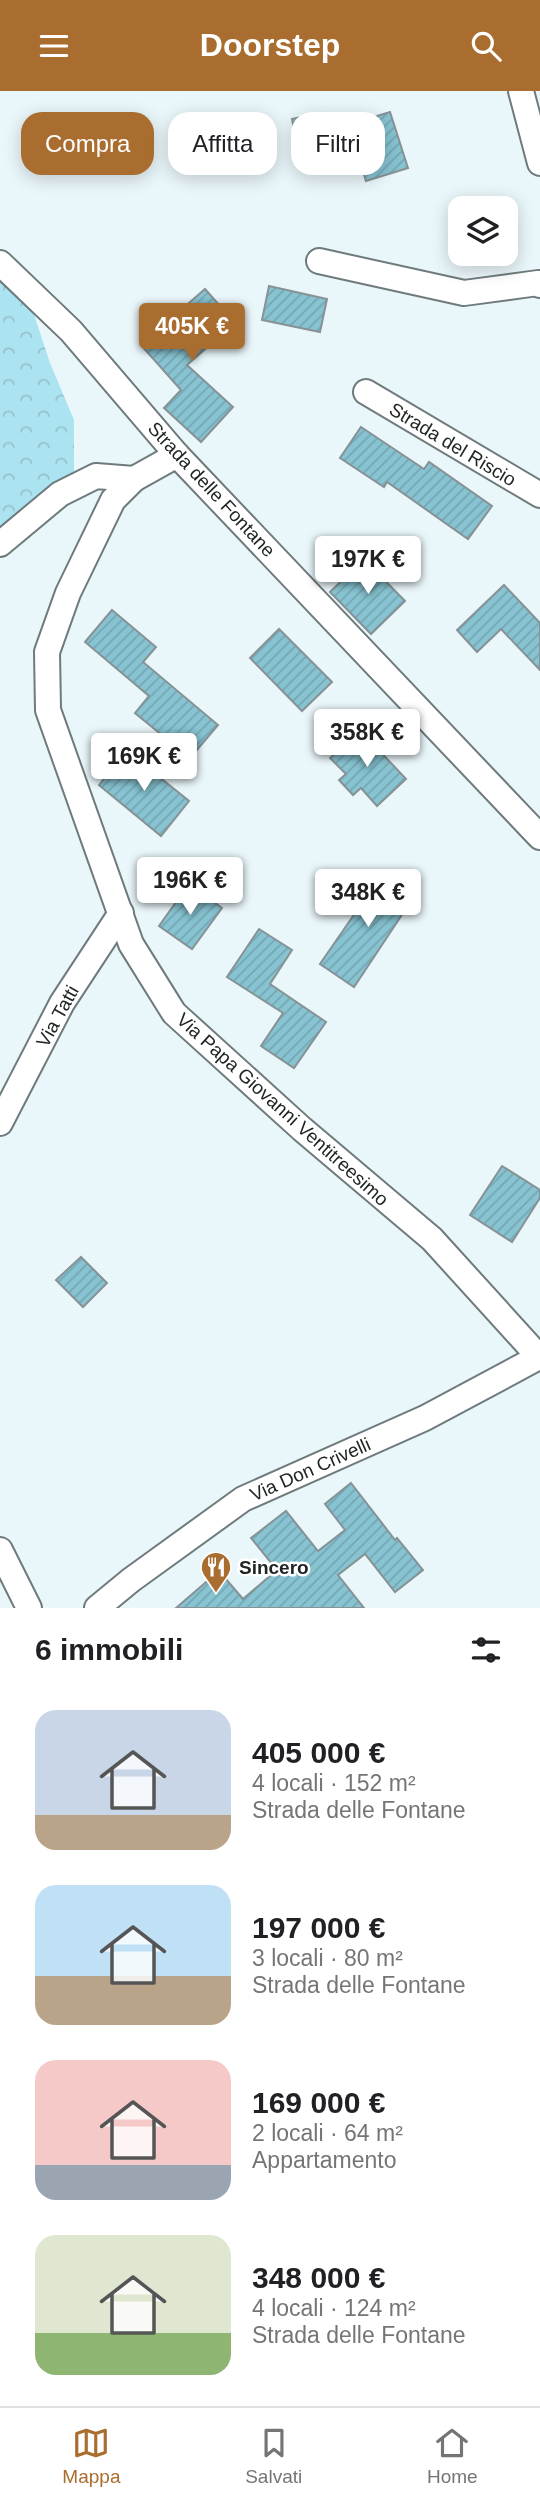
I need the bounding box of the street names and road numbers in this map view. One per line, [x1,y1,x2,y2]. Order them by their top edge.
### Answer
street label: Strada del Riscio [386,398,520,490]
street label: Strada delle Fontane [144,418,279,561]
street label: Via Tatti [32,982,83,1051]
street label: Via Papa Giovanni Ventitreesimo [173,1009,393,1210]
street label: Via Don Crivelli [247,1434,374,1505]

